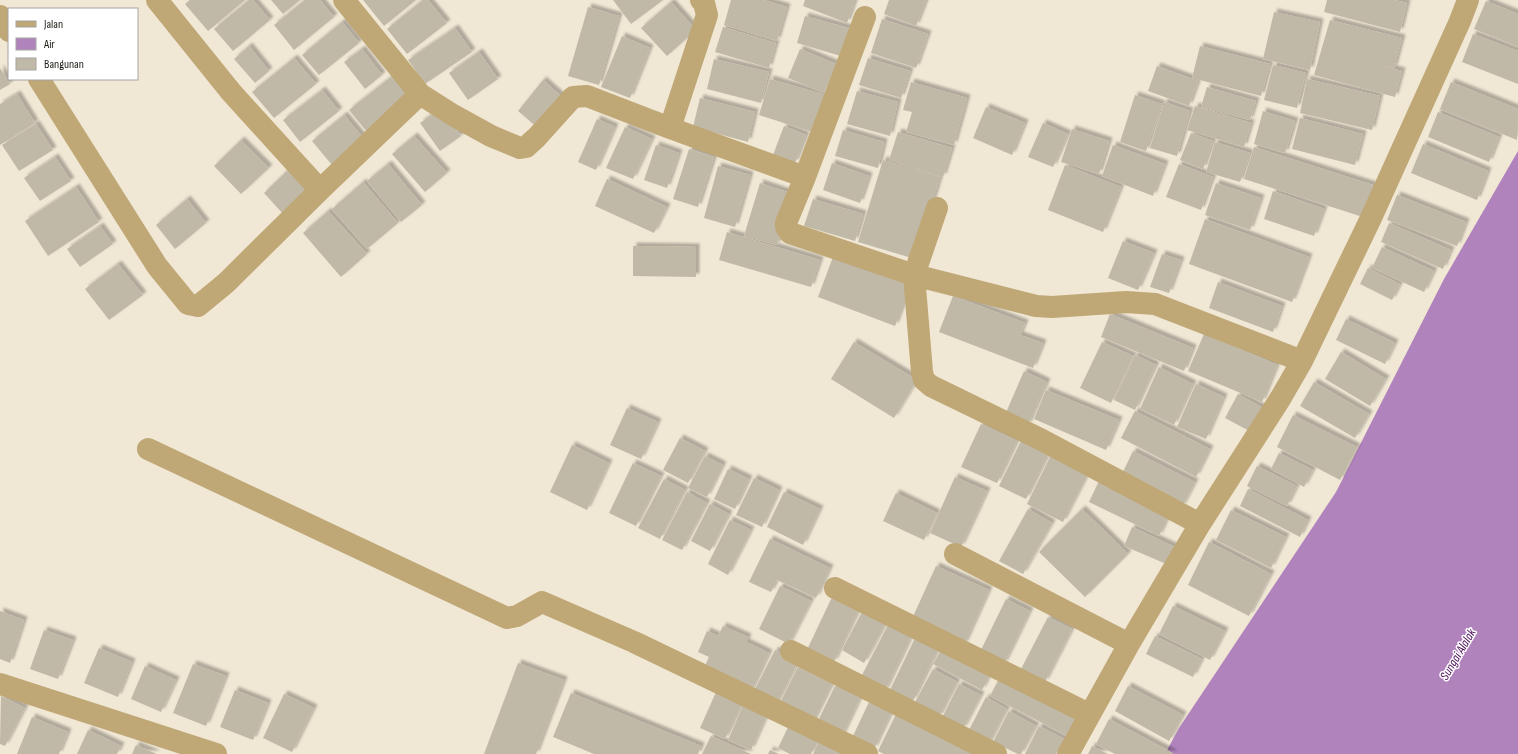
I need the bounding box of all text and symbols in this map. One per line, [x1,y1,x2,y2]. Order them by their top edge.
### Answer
legend [8,8,138,80]
text: Jalan [43,17,63,32]
text: Air [43,37,55,52]
text: Bangunan [44,57,84,72]
water label: Sungai Alalak [1436,625,1480,683]

